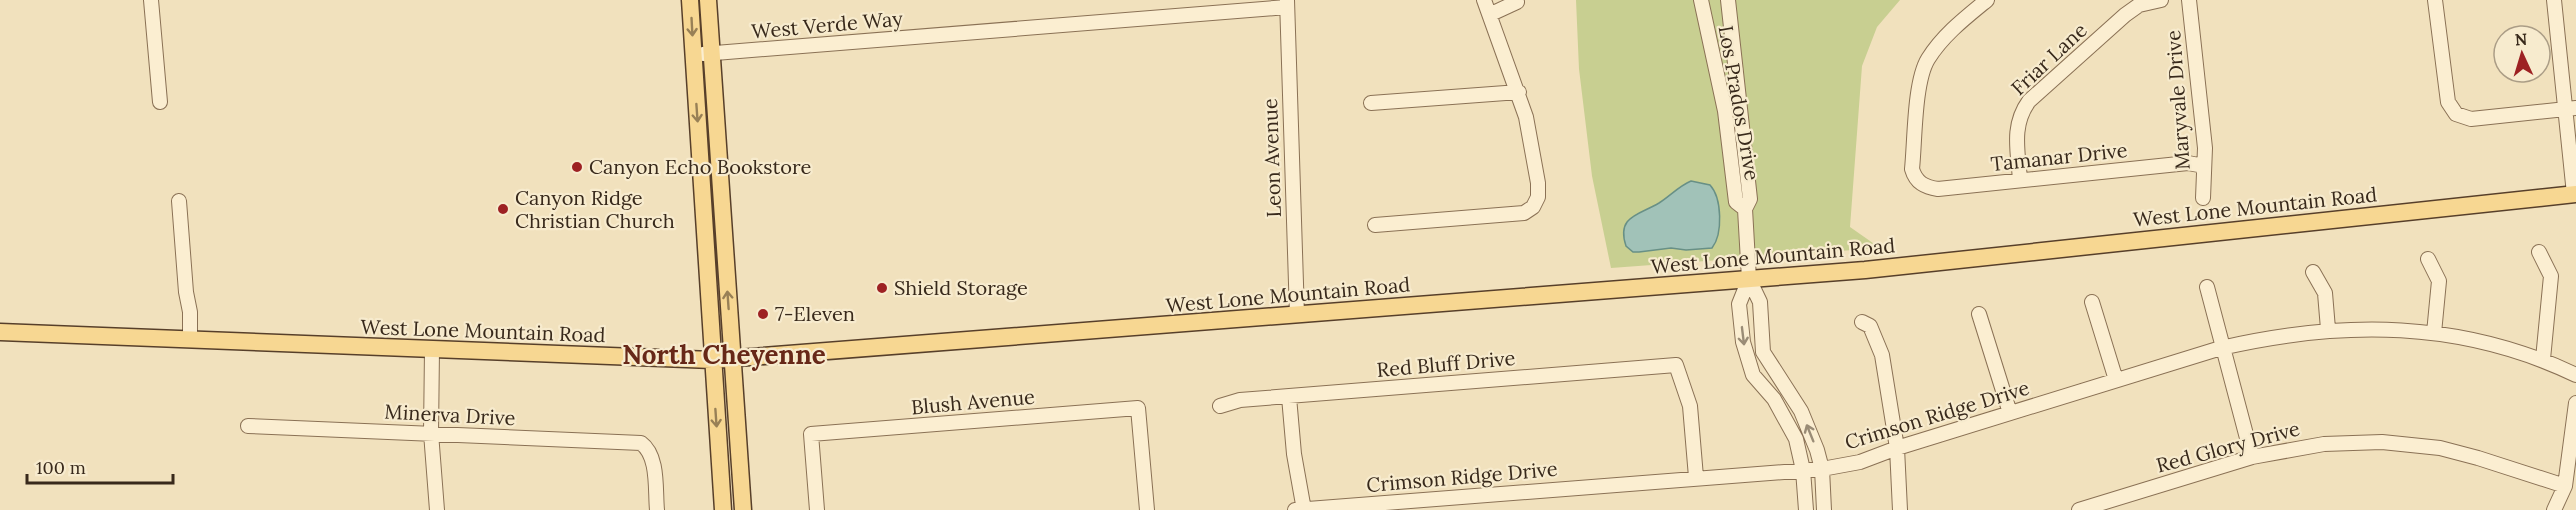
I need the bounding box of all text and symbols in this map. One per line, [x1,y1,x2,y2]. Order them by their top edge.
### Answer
street label: West Verde Way [750,5,904,44]
one-way arrow [686,17,697,37]
street label: Friar Lane [2006,17,2092,100]
street label: Los Prados Drive [1714,23,1765,183]
north arrow [2492,24,2552,84]
street label: Maryvale Drive [2160,29,2195,171]
text: N [2514,29,2528,49]
street label: Leon Avenue [1257,98,1286,218]
one-way arrow [691,103,702,123]
street label: Tamanar Drive [1989,137,2129,176]
place label: Canyon Echo Bookstore [589,154,812,179]
marker: Canyon Echo Bookstore [570,160,584,174]
street label: West Lone Mountain Road [2132,181,2378,232]
place label: Canyon Ridge Christian Church [515,185,675,233]
marker: Canyon Ridge Christian Church [496,202,510,216]
street label: West Lone Mountain Road [1650,232,1896,279]
street label: West Lone Mountain Road [1165,271,1411,318]
place label: Shield Storage [894,275,1028,300]
marker: Shield Storage [875,281,889,295]
one-way arrow [722,291,733,311]
place label: 7-Eleven [775,301,855,326]
marker: 7-Eleven [756,307,770,321]
street label: West Lone Mountain Road [360,314,606,347]
one-way arrow [1737,325,1748,345]
district label: North Cheyenne [622,338,826,371]
street label: Red Bluff Drive [1376,345,1516,382]
street label: Crimson Ridge Drive [1842,374,2032,455]
street label: Blush Avenue [910,384,1036,419]
street label: Minerva Drive [384,399,516,430]
one-way arrow [711,408,722,428]
street label: Red Glory Drive [2153,415,2303,478]
one-way arrow [1804,424,1815,442]
scale bar [27,447,172,485]
text: 100 m [36,456,86,479]
street label: Crimson Ridge Drive [1365,456,1559,497]

